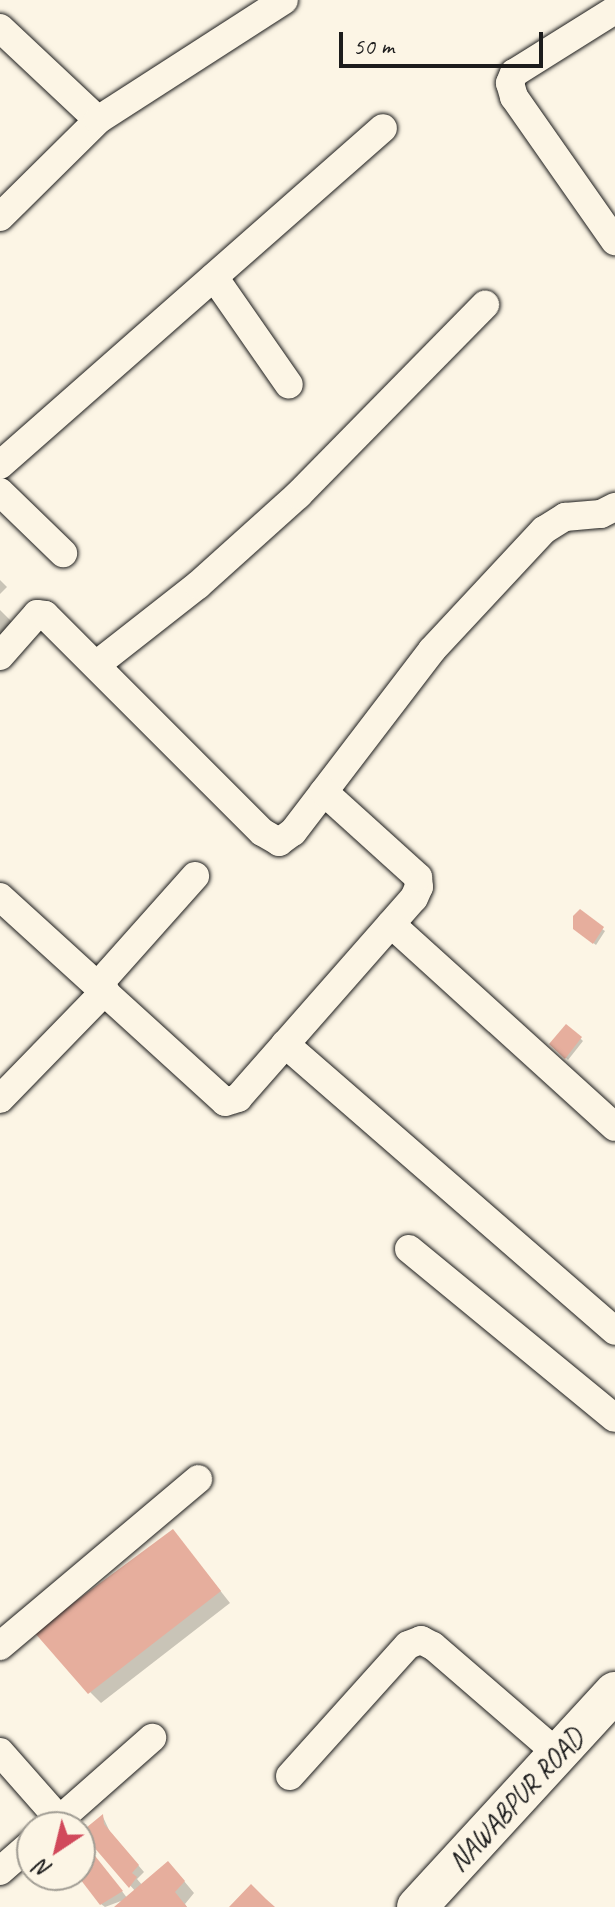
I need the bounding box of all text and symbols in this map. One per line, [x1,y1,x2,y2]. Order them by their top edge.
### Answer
scale bar [343,16,547,66]
text: 50 m [353,31,394,61]
street label: NAWABPUR ROAD [441,1721,591,1879]
north arrow [16,1811,96,1891]
text: N [30,1854,57,1884]

